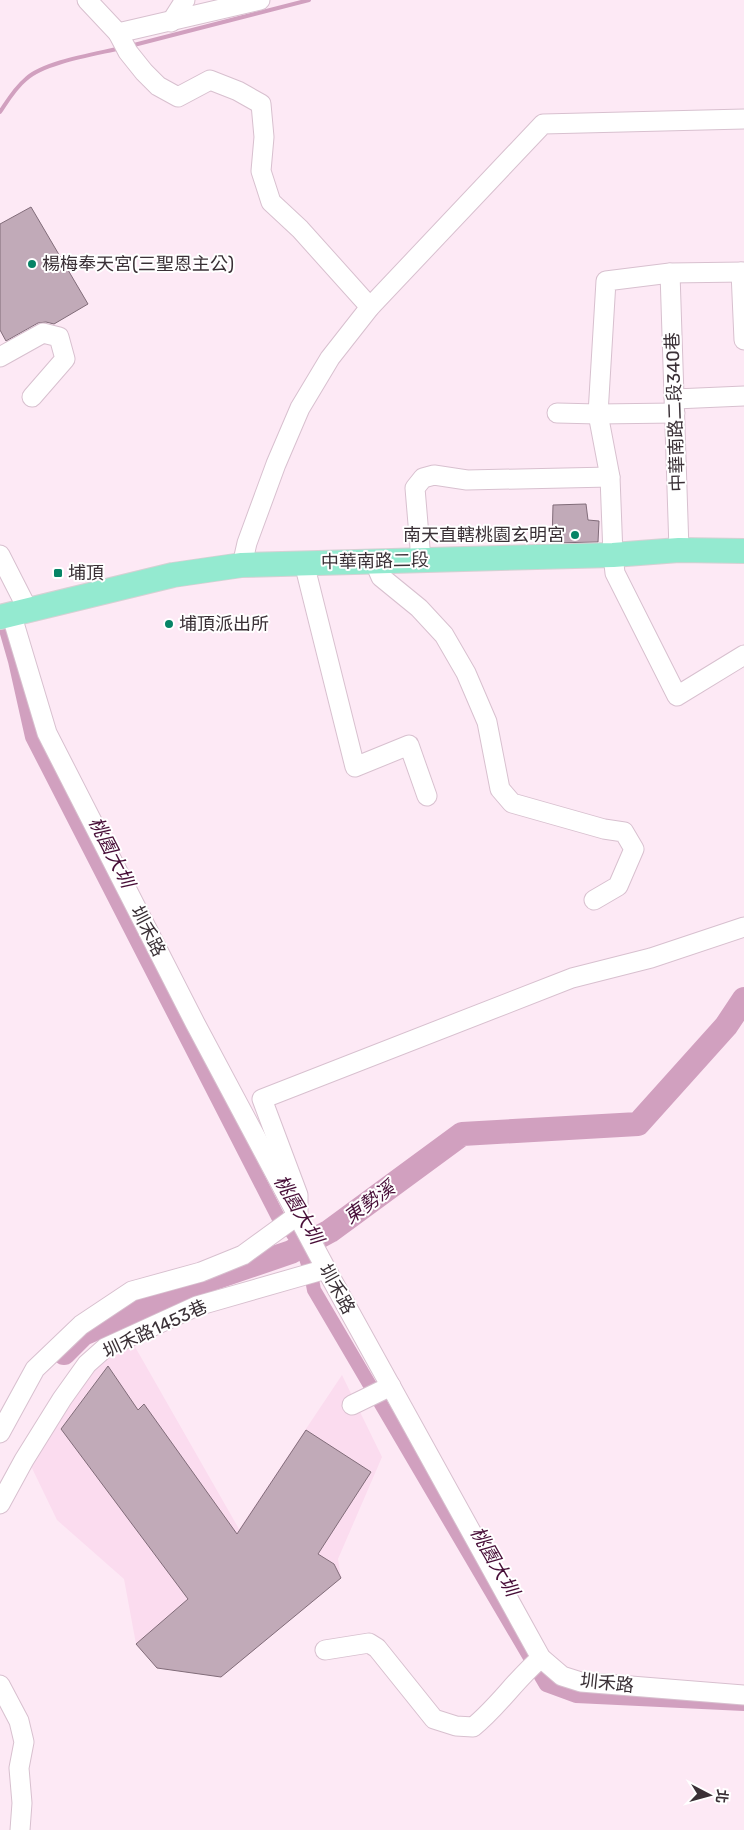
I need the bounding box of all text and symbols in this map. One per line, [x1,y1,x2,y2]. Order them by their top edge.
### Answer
place label: 楊梅奉天宮(三聖恩主公) [42,253,234,275]
marker: 楊梅奉天宮(三聖恩主公) [26,258,38,270]
street label: 中華南路二段340巷 [661,332,689,492]
place label: 南天直轄桃園玄明宮 [403,524,565,546]
marker: 南天直轄桃園玄明宮 [569,529,581,541]
street label: 中華南路二段 [321,549,429,573]
place label: 埔頂 [68,562,104,584]
marker: 埔頂 [52,567,64,579]
place label: 埔頂派出所 [179,613,269,635]
marker: 埔頂派出所 [163,618,175,630]
water label: 桃園大圳 [84,813,140,894]
street label: 圳禾路 [126,902,170,960]
water label: 桃園大圳 [269,1171,330,1250]
water label: 東勢溪 [339,1175,402,1228]
street label: 圳禾路 [314,1260,360,1318]
street label: 圳禾路1453巷 [99,1295,211,1363]
water label: 桃園大圳 [466,1523,525,1603]
street label: 圳禾路 [579,1669,635,1697]
north arrow [684,1770,734,1820]
text: 北 [712,1788,731,1804]

